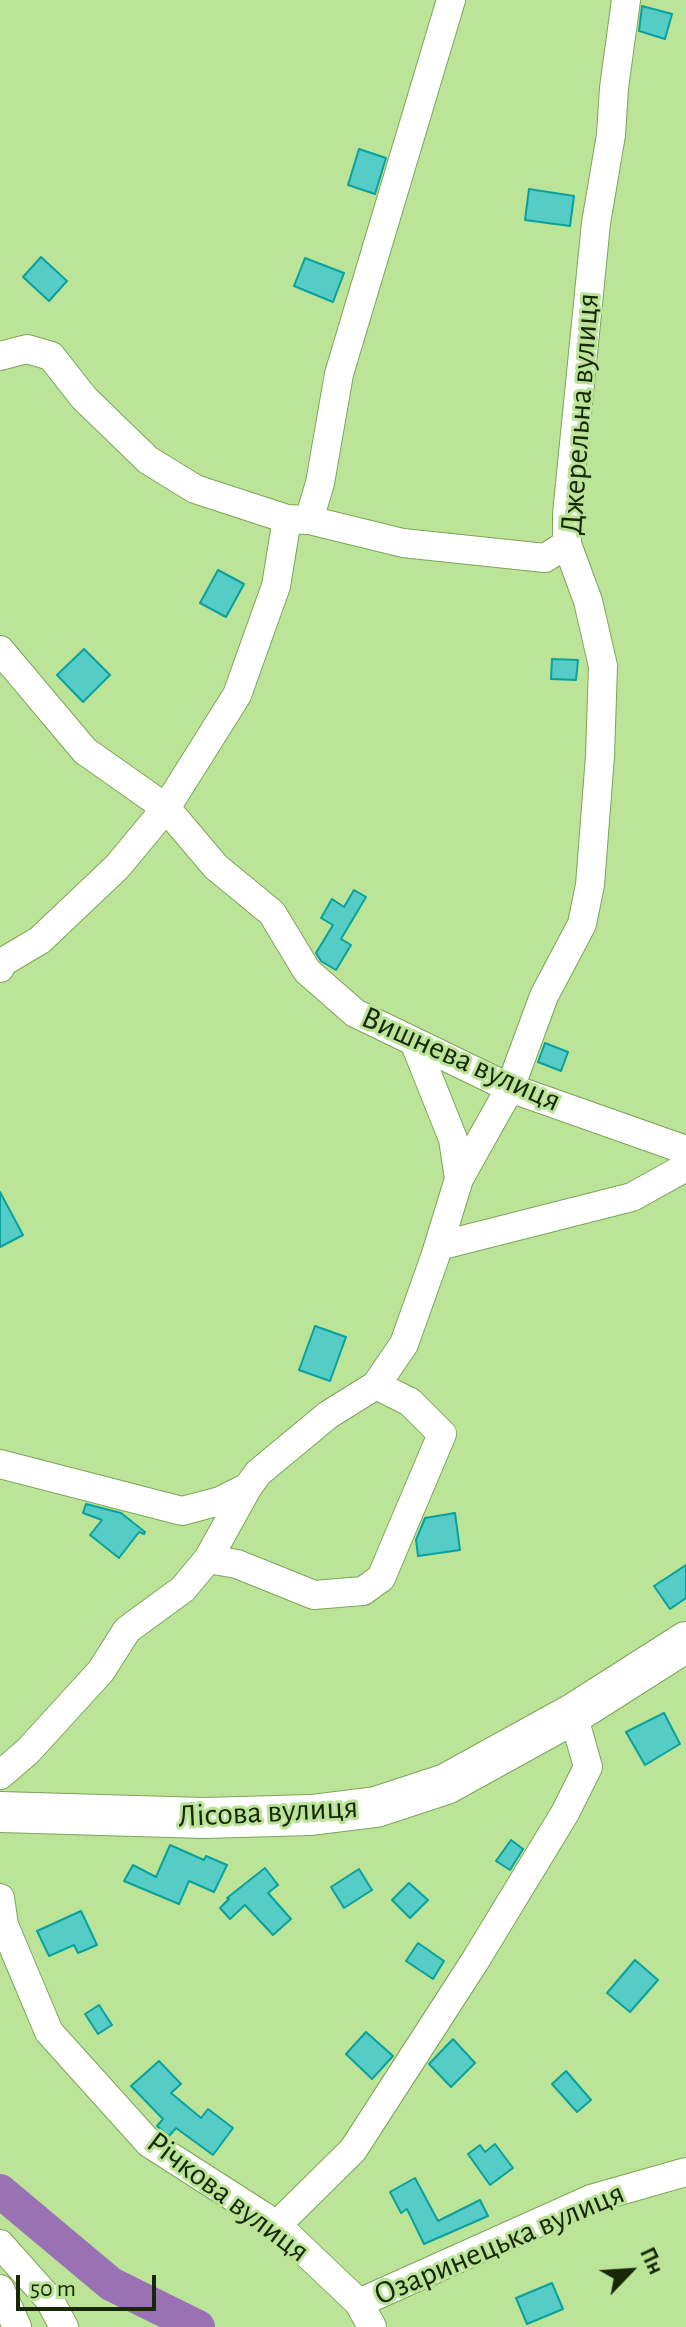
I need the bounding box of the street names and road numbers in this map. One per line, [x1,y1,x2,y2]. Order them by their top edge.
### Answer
street label: Джерельна вулиця [552,292,608,536]
street label: Вишнева вулиця [355,998,567,1120]
street label: Лісова вулиця [177,1788,359,1836]
street label: Річкова вулиця [139,2123,317,2271]
street label: Озаринецька вулиця [368,2174,630,2314]

